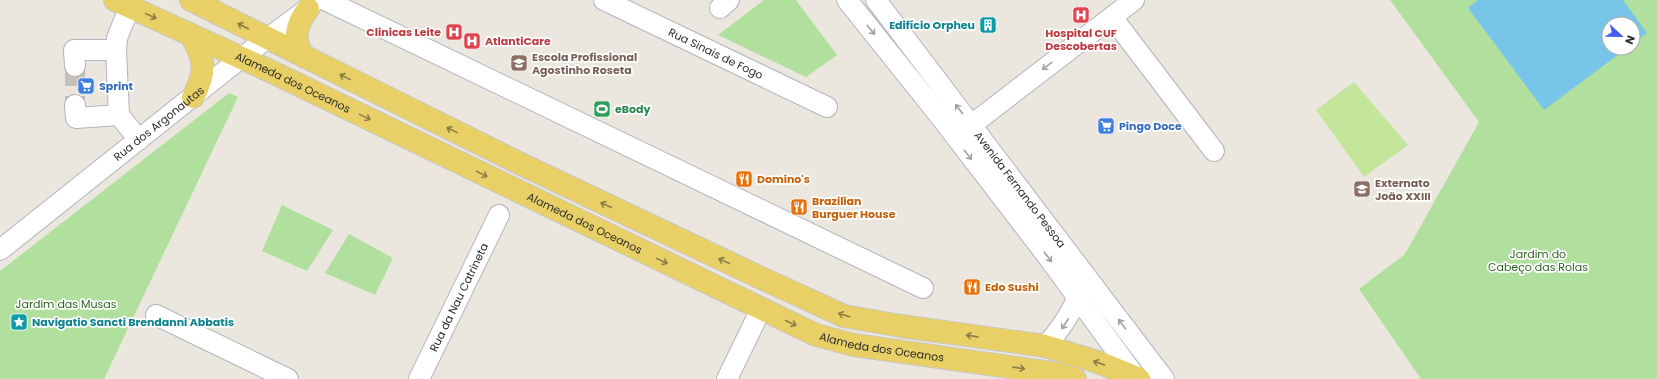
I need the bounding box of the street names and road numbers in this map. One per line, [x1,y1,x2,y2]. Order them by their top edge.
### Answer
street label: Rua Sinais de Fogo [666,24,766,83]
street label: Alameda dos Oceanos [233,48,353,117]
street label: Rua dos Argonautas [110,82,208,165]
street label: Avenida Fernando Pessoa [970,128,1070,251]
street label: Alameda dos Oceanos [524,188,645,258]
street label: Rua da Nau Catrineta [426,240,492,354]
street label: Alameda dos Oceanos [818,328,945,366]

